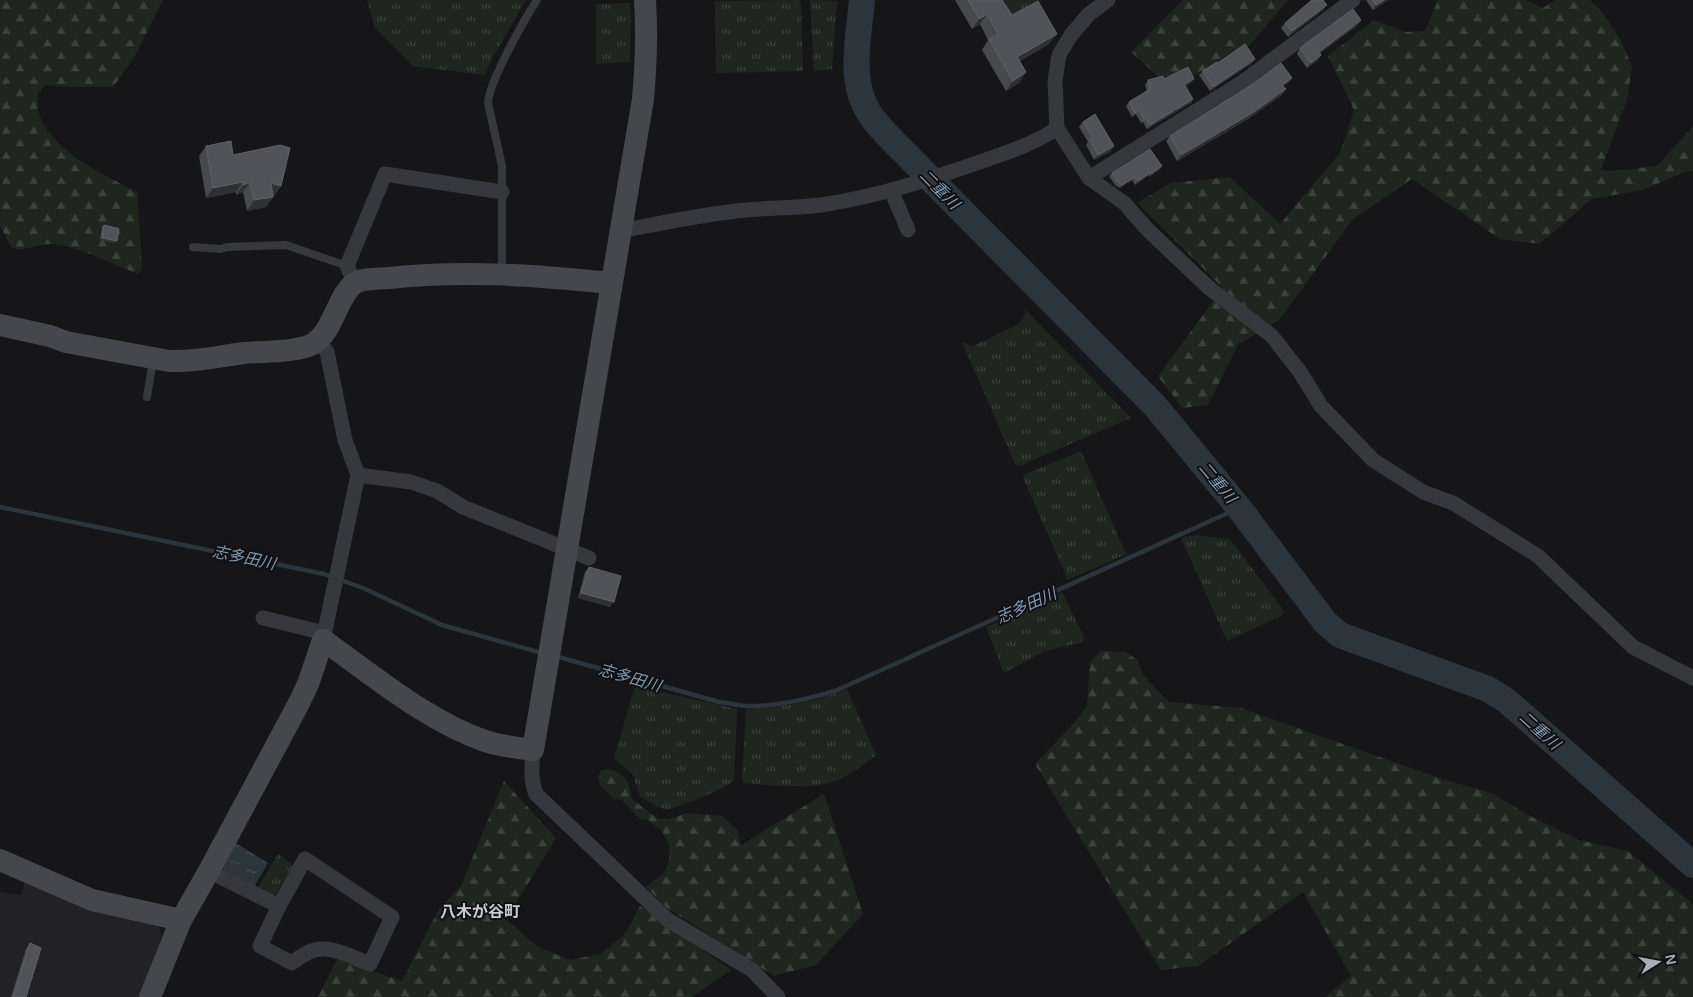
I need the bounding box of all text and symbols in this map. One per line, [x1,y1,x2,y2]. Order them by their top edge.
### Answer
water label: 二重川 [917,166,964,214]
water label: 二重川 [1196,458,1241,508]
water label: 志多田川 [211,543,279,573]
water label: 志多田川 [994,584,1061,626]
water label: 志多田川 [597,660,665,695]
water label: 二重川 [1516,708,1565,754]
district label: 八木が谷町 [440,903,520,920]
north arrow [1633,937,1683,987]
text: N [1662,953,1680,966]

